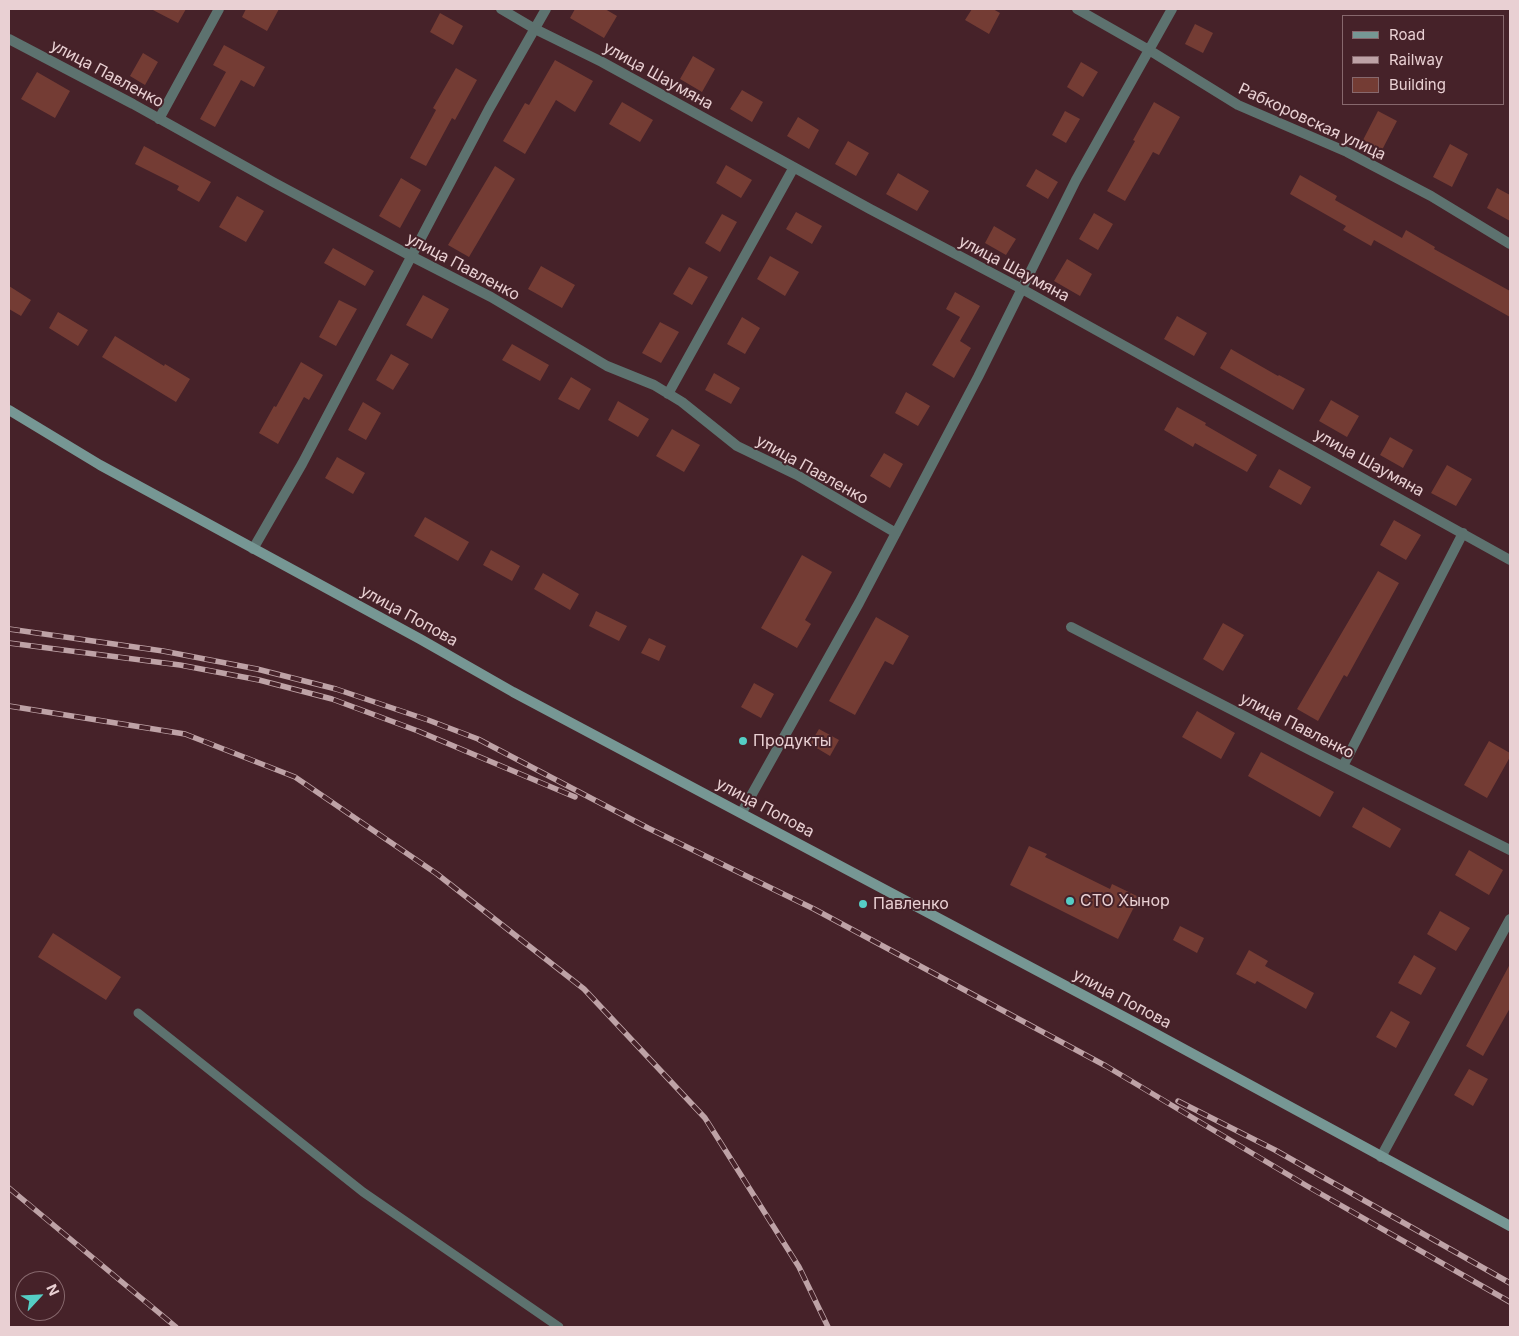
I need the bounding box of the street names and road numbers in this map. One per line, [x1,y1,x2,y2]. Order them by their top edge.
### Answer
street label: улица Павленко [47,36,167,112]
street label: улица Шаумяна [600,38,716,114]
street label: Рабкоровская улица [1235,79,1389,165]
street label: улица Павленко [403,229,523,305]
street label: улица Шаумяна [955,232,1073,306]
street label: улица Шаумяна [1311,425,1427,501]
street label: улица Павленко [752,431,872,509]
street label: улица Попова [357,581,461,651]
street label: улица Павленко [1237,689,1357,763]
street label: улица Попова [713,774,817,842]
street label: улица Попова [1070,965,1174,1033]

